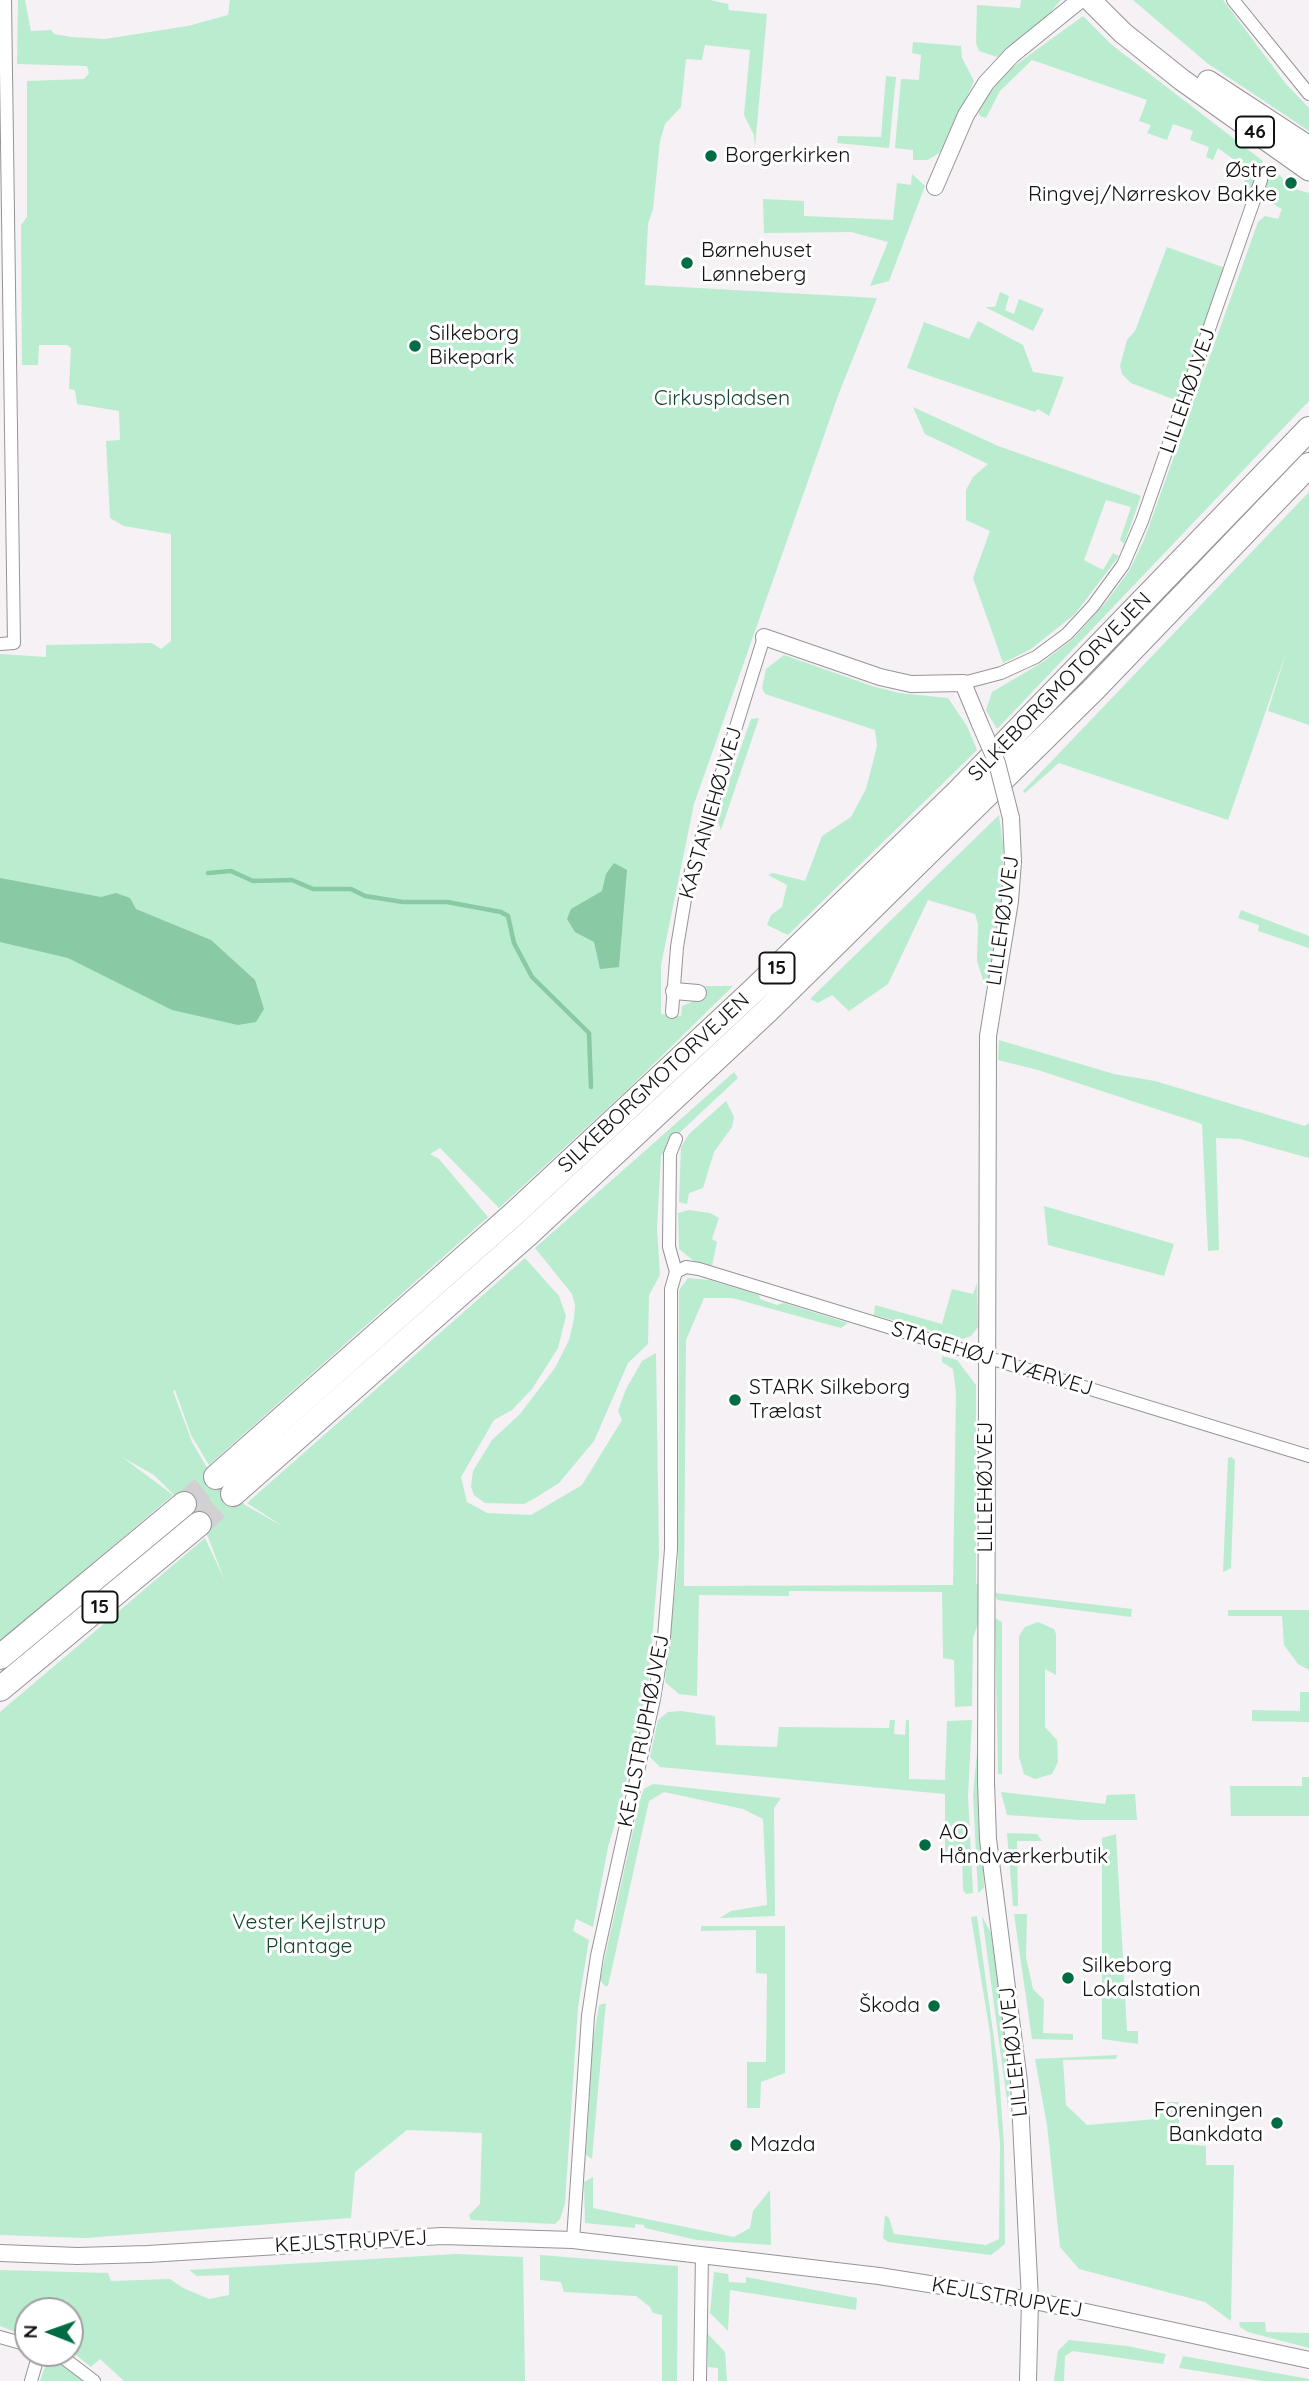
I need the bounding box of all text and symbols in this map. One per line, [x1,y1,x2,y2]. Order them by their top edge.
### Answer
road number: 46 [1236,116,1274,148]
place label: Borgerkirken [725,143,850,169]
marker: Borgerkirken [703,148,719,164]
place label: Østre Ringvej/Nørreskov Bakke [1028,158,1277,208]
marker: Østre Ringvej/Nørreskov Bakke [1283,175,1299,191]
place label: Børnehuset Lønneberg [701,238,812,288]
marker: Børnehuset Lønneberg [679,255,695,271]
place label: Silkeborg Bikepark [429,321,519,371]
street label: LILLEHØJVEJ [1155,325,1221,457]
marker: Silkeborg Bikepark [407,338,423,354]
park label: Cirkuspladsen [654,386,790,412]
street label: SILKEBORGMOTORVEJEN [963,587,1157,787]
street label: KASTANIEHØJVEJ [674,724,748,902]
street label: LILLEHØJVEJ [981,854,1025,988]
road number: 15 [760,952,794,984]
street label: SILKEBORGMOTORVEJEN [553,988,755,1178]
street label: STAGEHØJ TVÆRVEJ [888,1316,1096,1402]
place label: STARK Silkeborg Trælast [749,1375,910,1425]
marker: STARK Silkeborg Trælast [727,1392,743,1408]
street label: LILLEHØJVEJ [973,1422,999,1552]
road number: 15 [82,1592,118,1623]
street label: KEJLSTRUPHØJVEJ [613,1633,675,1829]
place label: AO Håndværkerbutik [939,1820,1108,1870]
marker: AO Håndværkerbutik [917,1837,933,1853]
park label: Vester Kejlstrup Plantage [232,1910,386,1960]
place label: Silkeborg Lokalstation [1082,1953,1201,2003]
marker: Silkeborg Lokalstation [1060,1970,1076,1986]
street label: LILLEHØJVEJ [995,1986,1033,2118]
place label: Škoda [859,1993,920,2019]
marker: Škoda [926,1998,942,2014]
place label: Foreningen Bankdata [1154,2098,1263,2148]
marker: Foreningen Bankdata [1269,2115,1285,2131]
place label: Mazda [750,2132,815,2158]
marker: Mazda [728,2137,744,2153]
street label: KEJLSTRUPVEJ [274,2225,428,2259]
street label: KEJLSTRUPVEJ [930,2272,1084,2324]
north arrow [14,2297,84,2367]
text: N [18,2324,42,2339]

